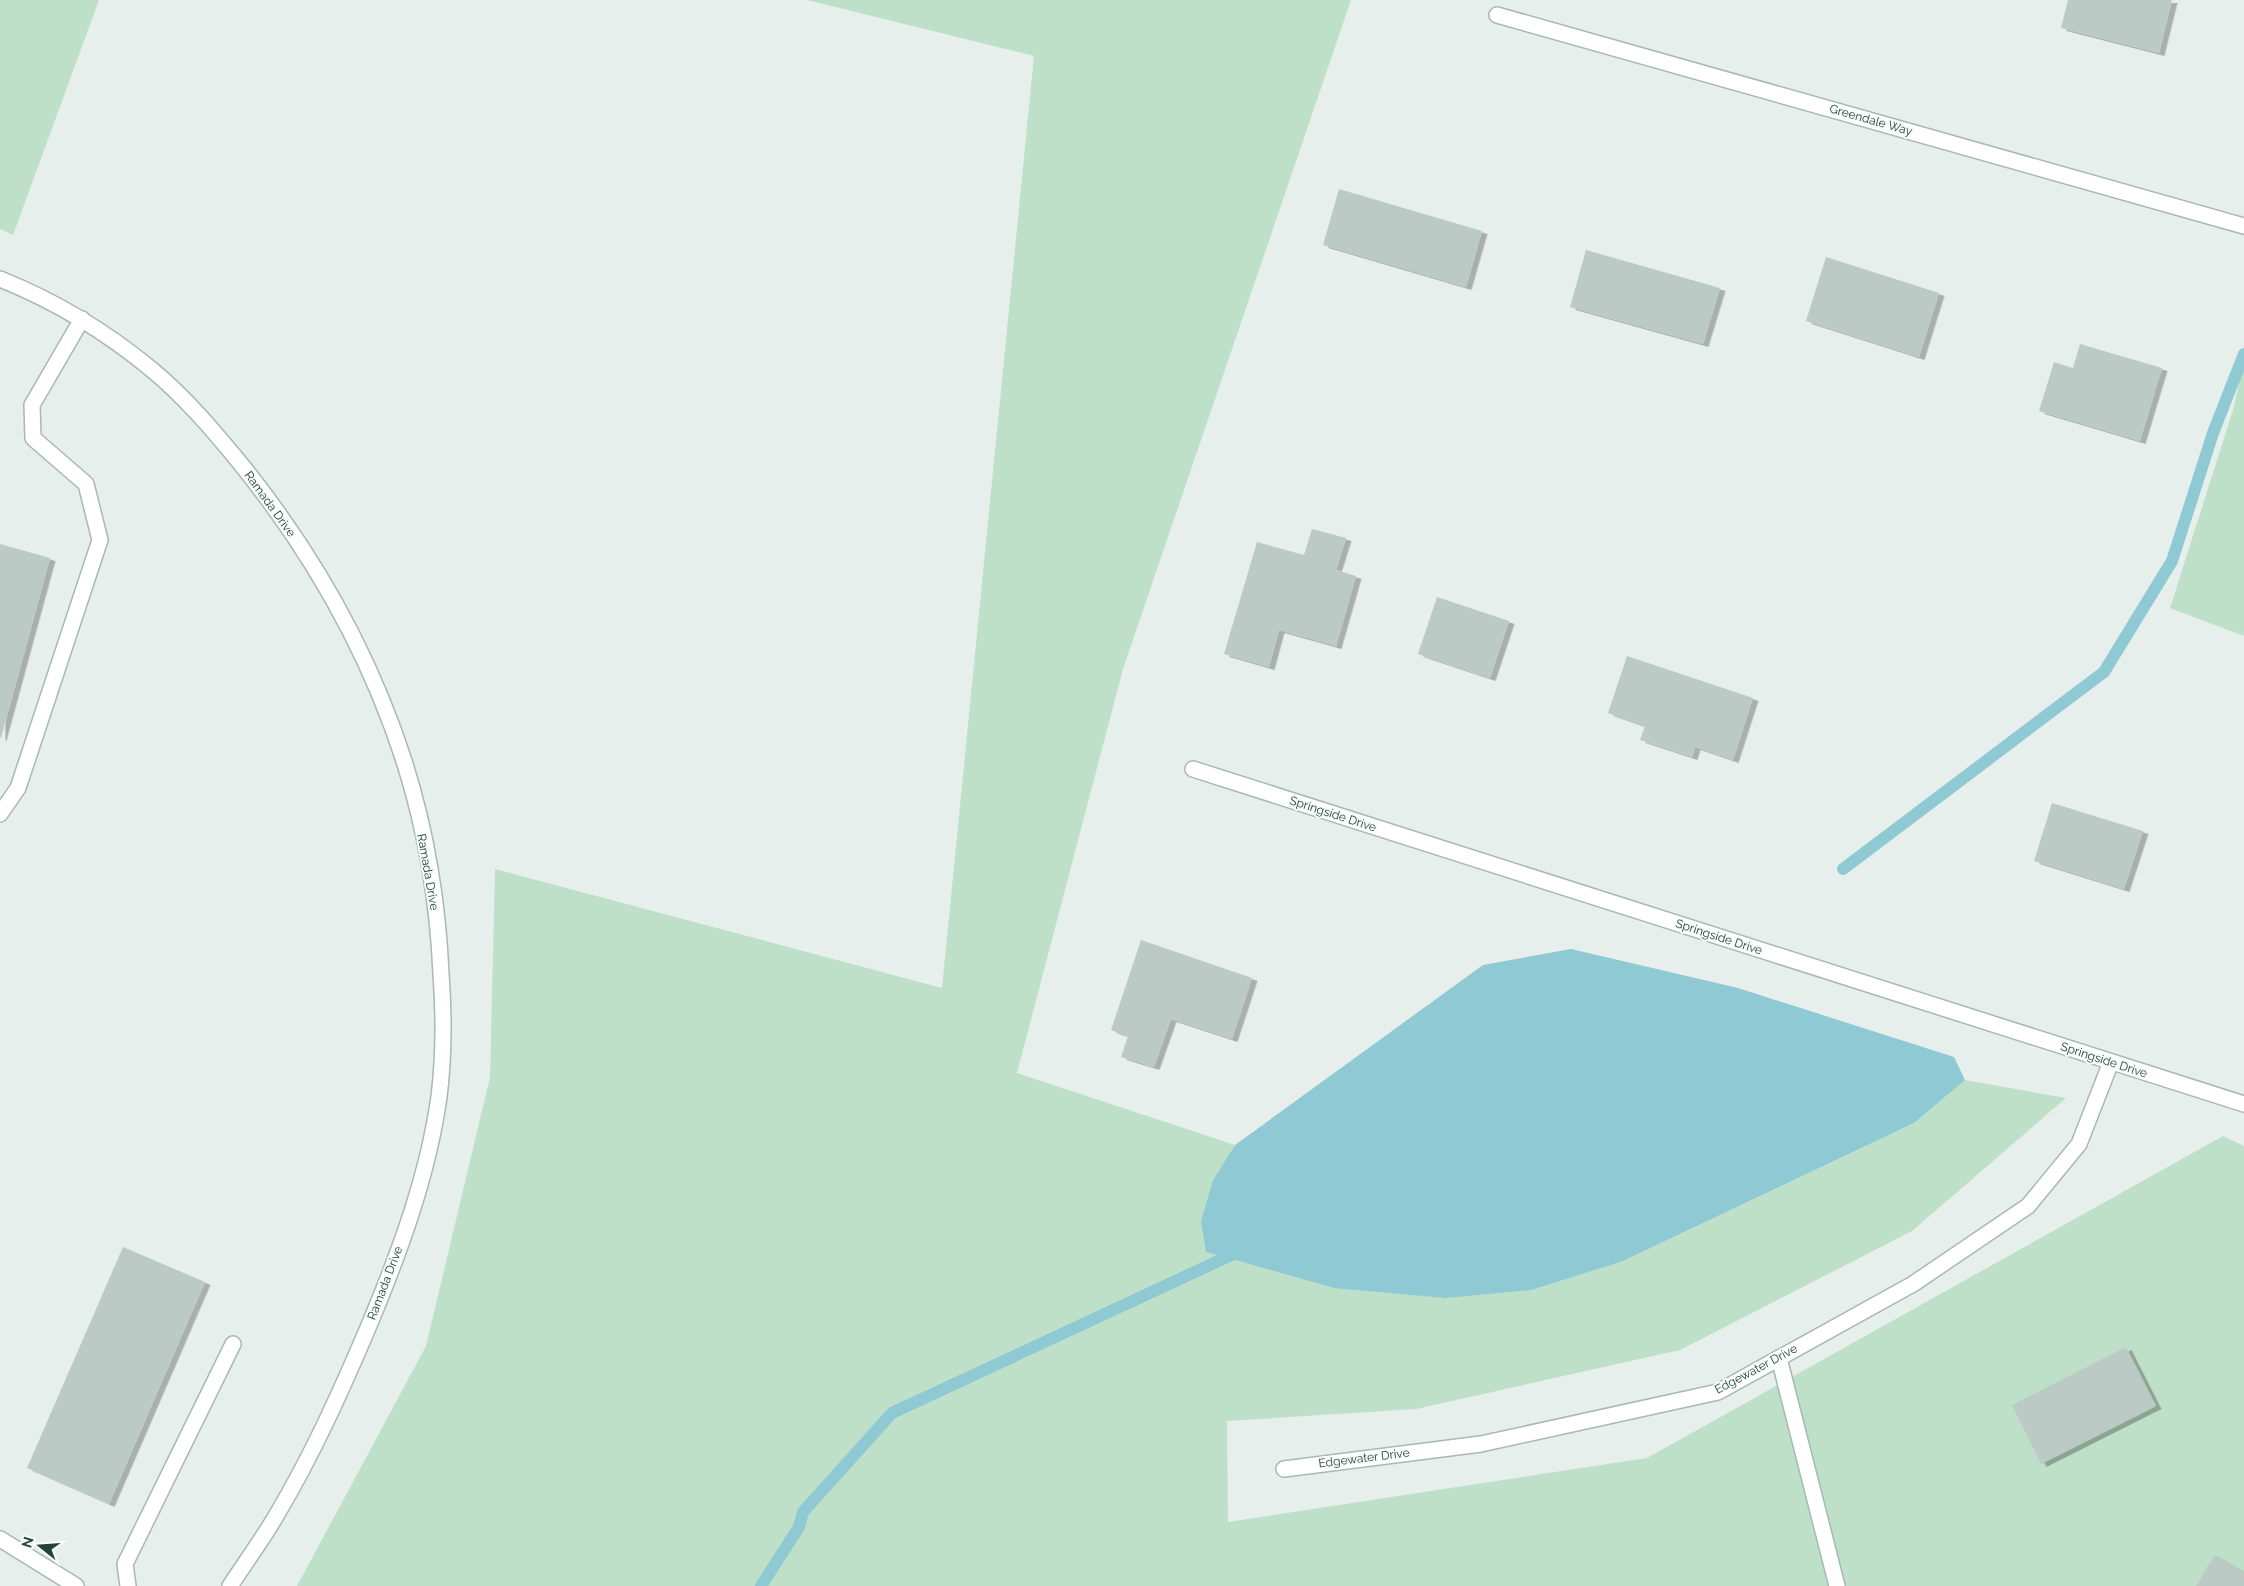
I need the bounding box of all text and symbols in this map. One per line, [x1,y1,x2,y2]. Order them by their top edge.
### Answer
street label: Greendale Way [1828,101,1914,139]
street label: Ramada Drive [242,469,298,539]
street label: Springside Drive [1288,793,1378,835]
street label: Ramada Drive [414,833,442,911]
street label: Springside Drive [1674,916,1764,958]
street label: Springside Drive [2059,1039,2149,1081]
street label: Ramada Drive [365,1244,405,1322]
street label: Edgewater Drive [1712,1341,1800,1397]
street label: Edgewater Drive [1318,1445,1410,1471]
north arrow [15,1521,65,1571]
text: N [18,1535,37,1550]

